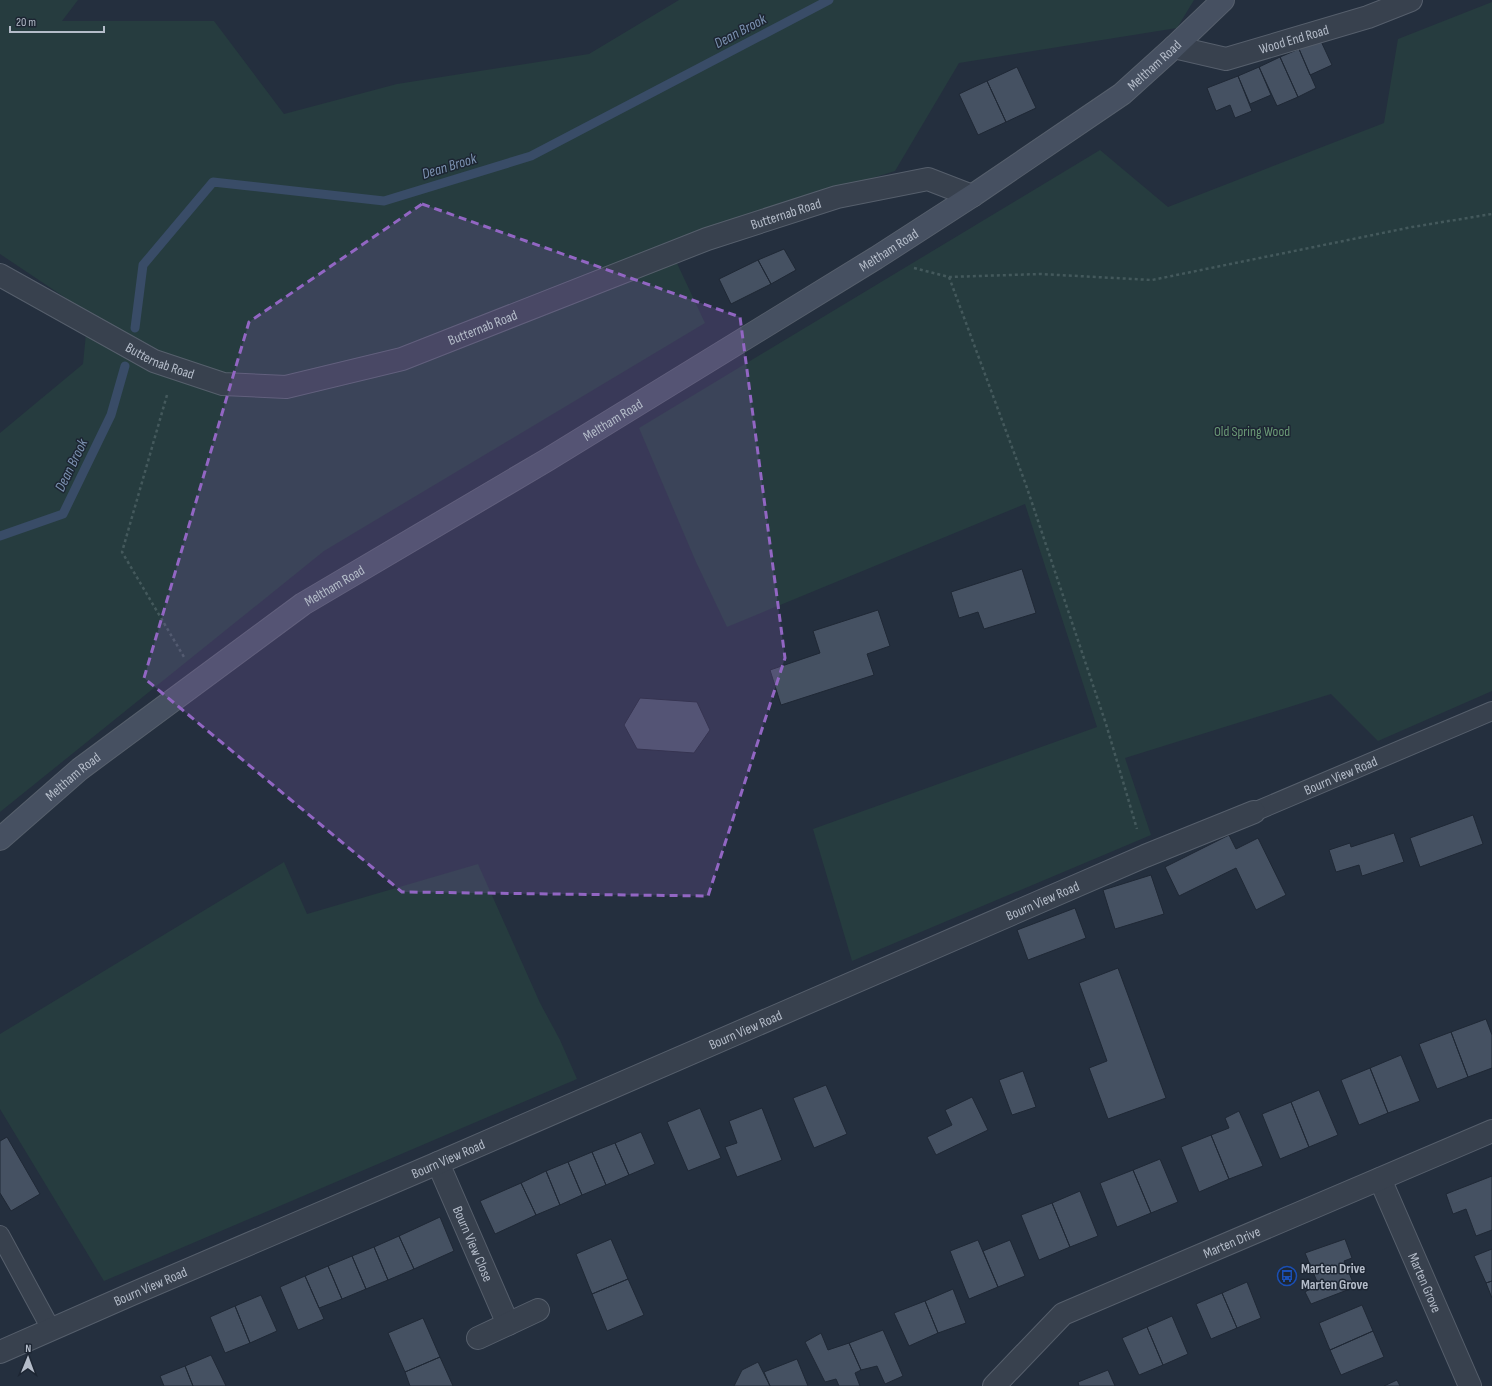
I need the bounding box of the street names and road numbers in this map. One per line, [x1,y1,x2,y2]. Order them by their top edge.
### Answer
street label: Wood End Road [1257,21,1331,58]
street label: Meltham Road [1124,37,1185,94]
street label: Butternab Road [749,195,823,233]
street label: Meltham Road [856,225,922,275]
street label: Butternab Road [446,306,520,349]
street label: Butternab Road [123,339,197,383]
street label: Meltham Road [580,395,646,445]
street label: Meltham Road [301,562,368,610]
street label: Meltham Road [42,749,104,805]
street label: Bourn View Road [1301,753,1380,799]
street label: Bourn View Road [1003,878,1082,924]
street label: Bourn View Road [706,1007,785,1053]
street label: Bourn View Road [409,1136,488,1182]
street label: Bourn View Close [449,1204,497,1284]
street label: Marten Drive [1201,1223,1263,1262]
street label: Marten Grove [1404,1250,1445,1315]
street label: Bourn View Road [111,1263,190,1310]

